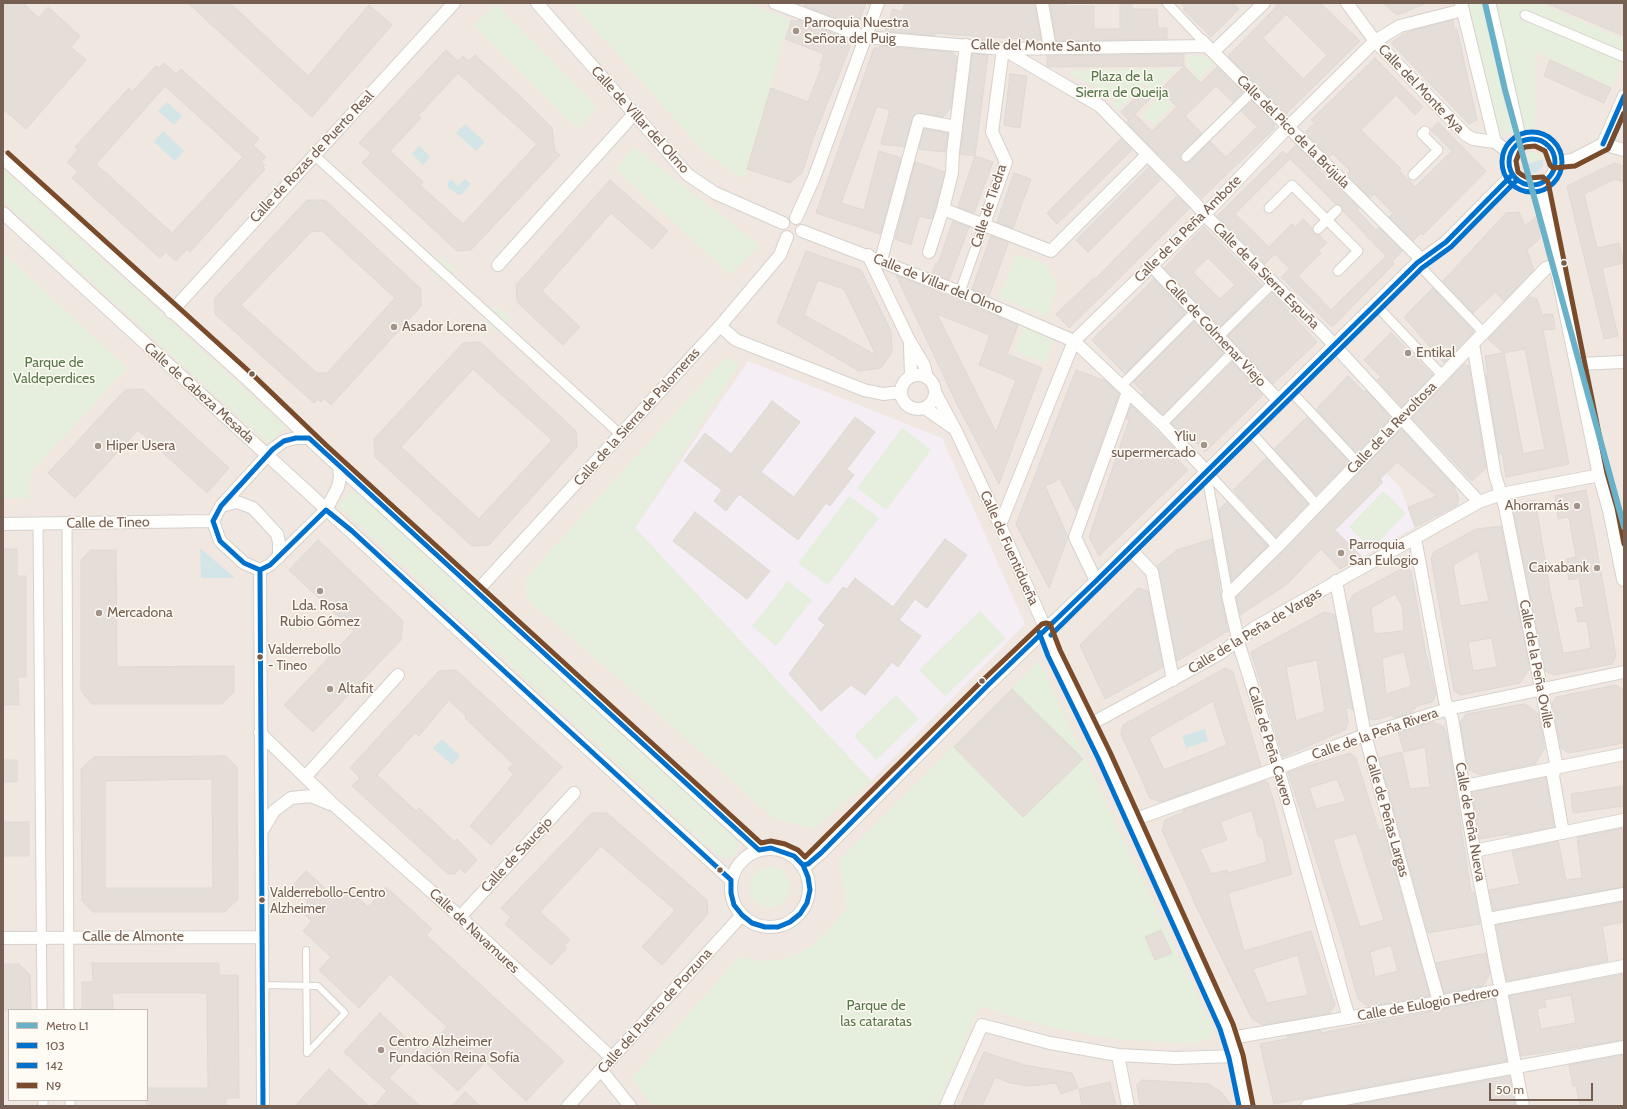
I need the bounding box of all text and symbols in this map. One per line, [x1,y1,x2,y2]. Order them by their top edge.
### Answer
place label: Parroquia Nuestra Señora del Puig [804,15,909,48]
marker: Parroquia Nuestra Señora del Puig [791,26,801,36]
street label: Calle del Monte Santo [971,36,1101,56]
street label: Calle del Monte Aya [1374,41,1468,137]
street label: Calle de Villar del Olmo [587,63,693,177]
park label: Plaza de la Sierra de Queija [1076,69,1168,102]
street label: Calle del Pico de la Brújula [1233,72,1353,192]
street label: Calle de Rozas de Puerto Real [246,88,378,226]
street label: Calle de Tiedra [968,162,1010,250]
street label: Calle de la Peña Ambote [1131,172,1245,286]
street label: Calle de la Sierra Espuña [1209,219,1323,333]
street label: Calle de Villar del Olmo [871,250,1005,318]
unlabelled marker [1559,258,1569,268]
street label: Calle de Colmenar Viejo [1161,276,1269,390]
place label: Asador Lorena [402,319,487,335]
marker: Asador Lorena [389,322,399,332]
street label: Calle de Cabeza Mesada [140,339,258,447]
street label: Calle de la Sierra de Palomeras [570,344,704,490]
place label: Entikal [1416,345,1455,361]
marker: Entikal [1403,348,1413,358]
park label: Parque de Valdeperdices [13,355,95,388]
unlabelled marker [247,369,257,379]
street label: Calle de la Revoltosa [1344,379,1440,477]
place label: Yliu supermercado [1111,429,1196,462]
place label: Hiper Usera [106,438,175,454]
marker: Yliu supermercado [1199,440,1209,450]
marker: Hiper Usera [93,441,103,451]
street label: Calle de Fuentidueña [976,488,1042,608]
place label: Ahorramás [1505,498,1569,514]
marker: Ahorramás [1572,501,1582,511]
street label: Calle de Tineo [66,514,150,532]
place label: Parroquia San Eulogio [1349,537,1419,570]
marker: Parroquia San Eulogio [1336,548,1346,558]
place label: Caixabank [1529,560,1589,576]
marker: Caixabank [1592,563,1602,573]
street label: Calle de la Peña de Vargas [1185,584,1325,678]
marker: Lda. Rosa Rubio Gómez [315,586,325,596]
place label: Lda. Rosa Rubio Gómez [280,598,360,630]
street label: Calle de la Peña Oville [1515,598,1557,730]
place label: Mercadona [107,605,173,621]
marker: Mercadona [94,608,104,618]
place label: Valderrebollo - Tineo [268,642,341,673]
marker: Valderrebollo - Tineo [255,652,265,662]
unlabelled marker [977,676,987,686]
place label: Altafit [338,681,373,697]
marker: Altafit [325,684,335,694]
street label: Calle de Peña Cavero [1244,684,1296,808]
street label: Calle de la Peña Rivera [1310,704,1440,764]
street label: Calle de Peñas Largas [1362,753,1412,879]
street label: Calle de Peña Nueva [1451,761,1489,883]
street label: Calle de Saucejo [478,814,556,896]
unlabelled marker [715,865,725,875]
place label: Valderrebollo-Centro Alzheimer [270,885,385,916]
street label: Calle de Navamures [426,885,522,977]
marker: Valderrebollo-Centro Alzheimer [257,895,267,905]
street label: Calle de Almonte [82,929,184,945]
street label: Calle del Puerto de Porzuna [594,945,716,1077]
street label: Calle de Eulogio Pedrero [1356,983,1500,1025]
park label: Parque de las cataratas [840,998,912,1030]
legend [8,1009,148,1101]
text: Metro L1 [46,1018,88,1033]
place label: Centro Alzheimer Fundación Reina Sofía [389,1034,520,1066]
text: 103 [46,1038,65,1053]
marker: Centro Alzheimer Fundación Reina Sofía [376,1045,386,1055]
text: 142 [46,1058,63,1073]
scale bar [1491,1075,1595,1101]
text: N9 [46,1078,61,1093]
text: 50 m [1496,1082,1524,1097]

